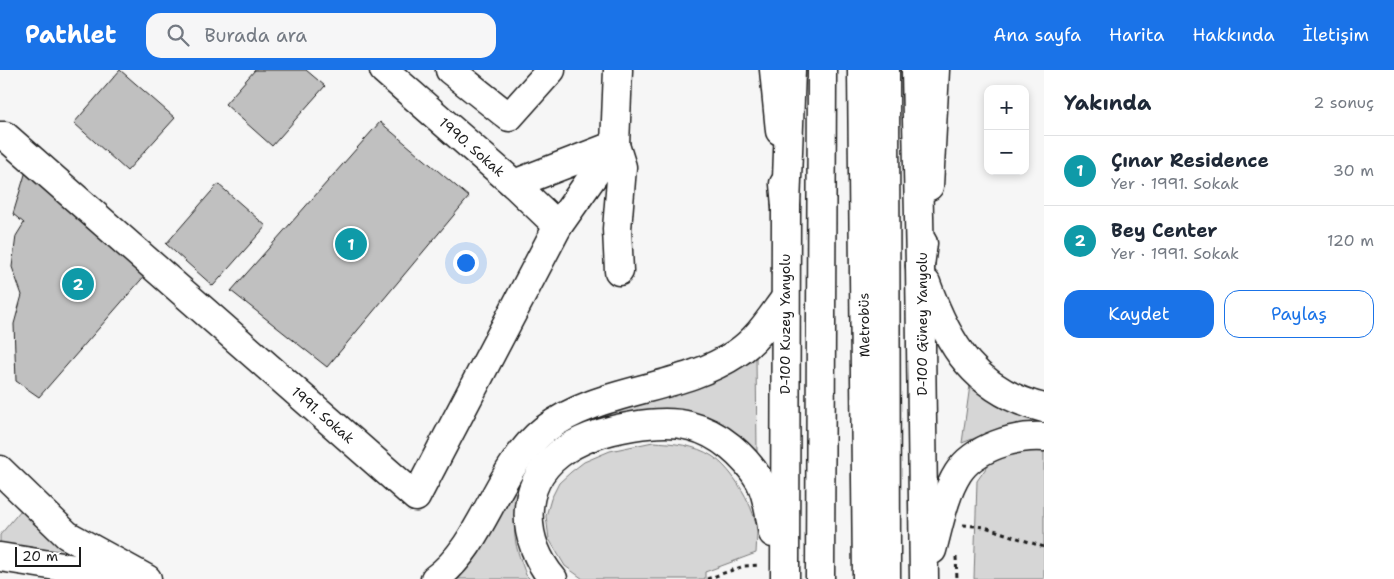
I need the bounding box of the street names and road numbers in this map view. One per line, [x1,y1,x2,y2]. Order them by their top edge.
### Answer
street label: 1990. Sokak [435,113,509,181]
street label: D-100 Güney Yanyolu [913,252,931,396]
street label: D-100 Kuzey Yanyolu [776,254,794,394]
street label: Metrobüs [854,293,874,357]
street label: 1991. Sokak [288,383,358,447]

